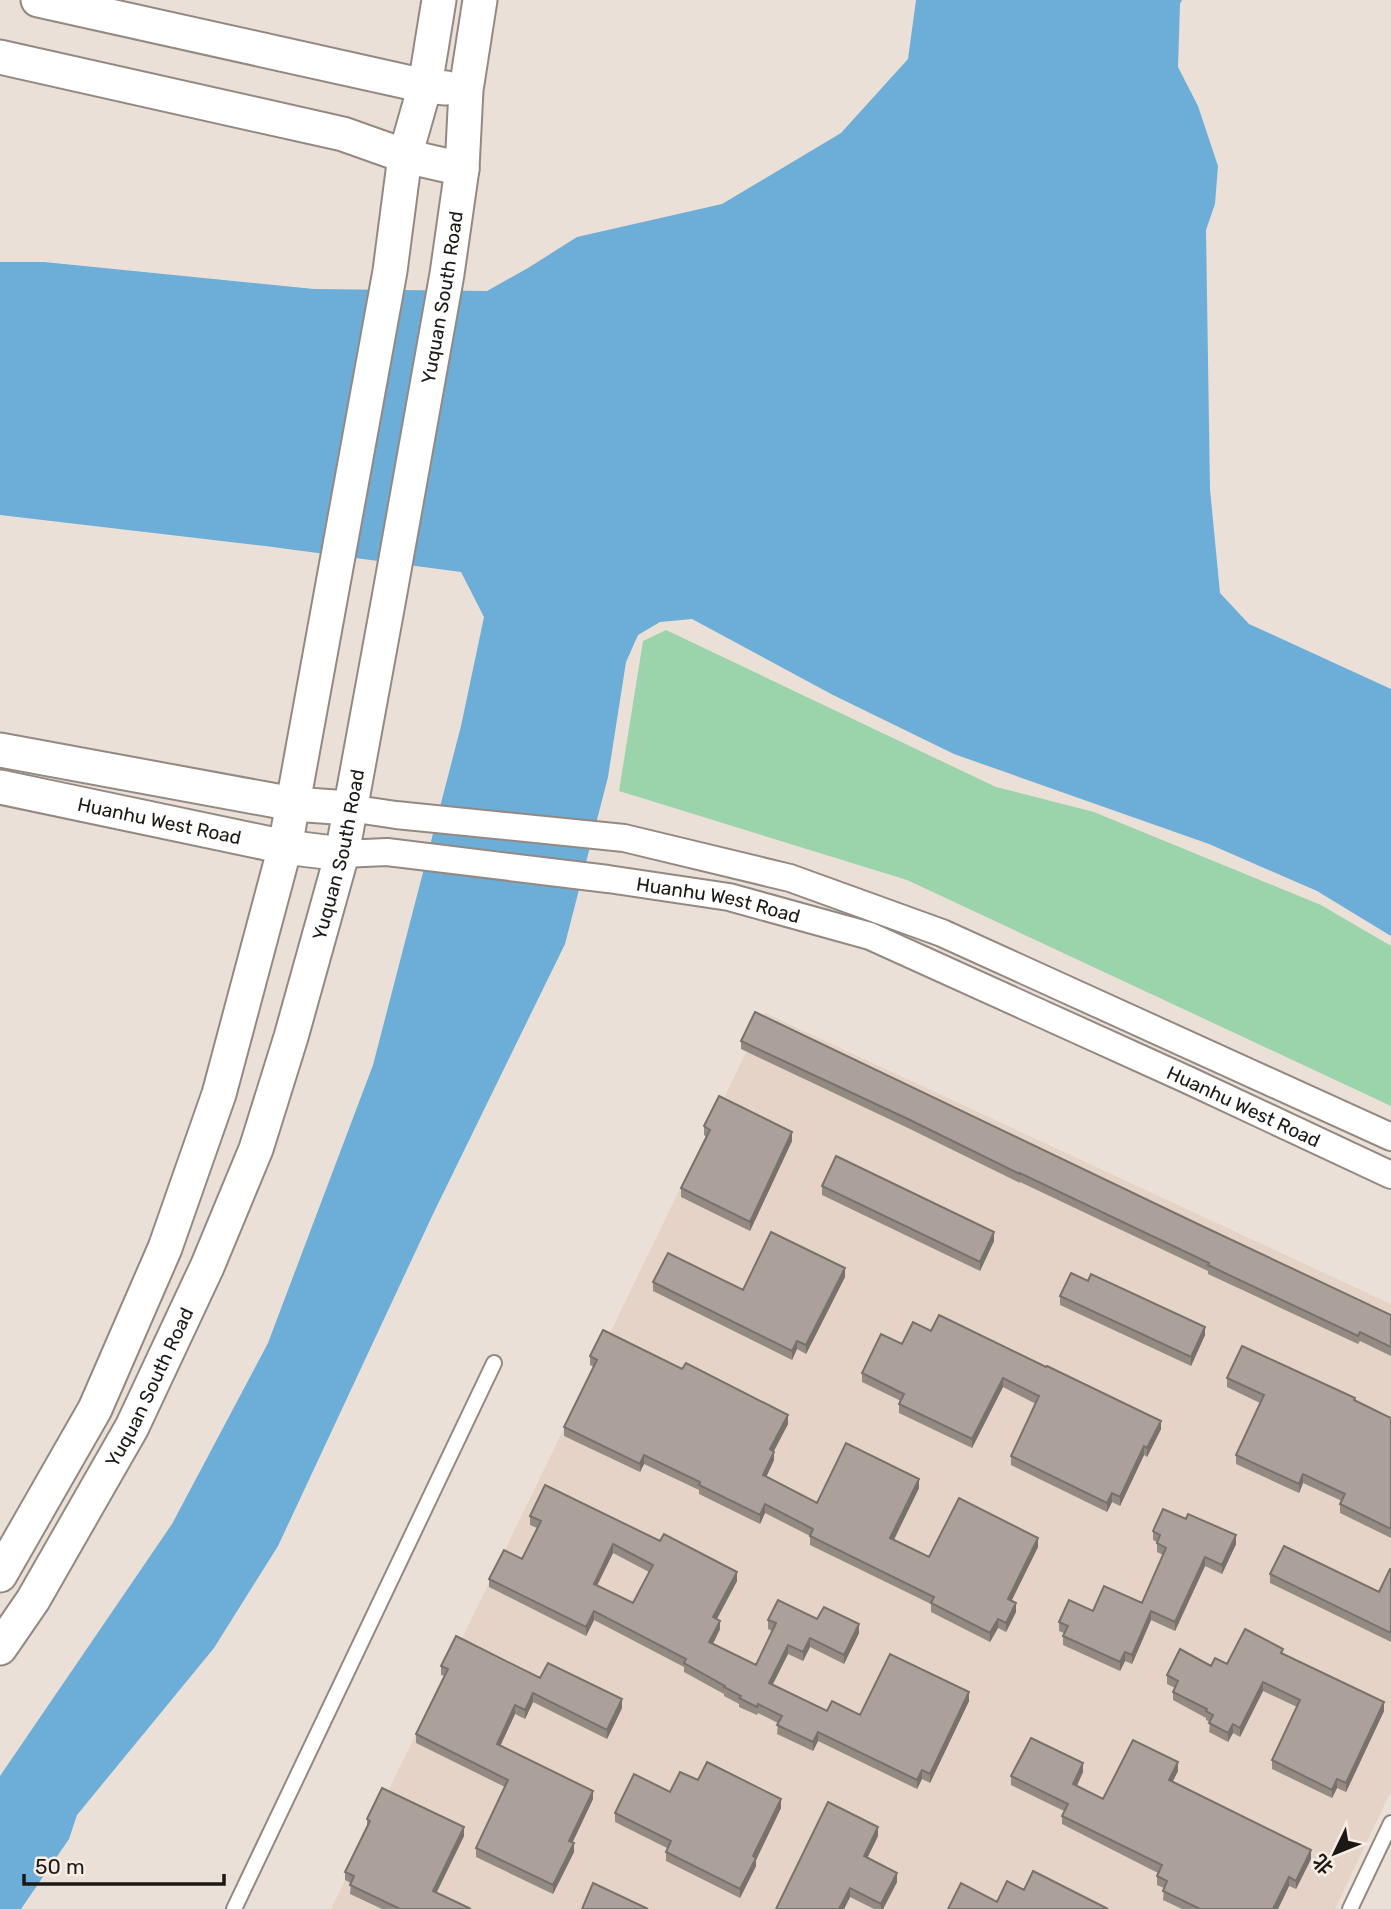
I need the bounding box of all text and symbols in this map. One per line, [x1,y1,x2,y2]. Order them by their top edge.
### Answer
street label: Yuquan South Road [416,209,467,386]
street label: Yuquan South Road [307,767,369,943]
street label: Huanhu West Road [76,792,243,849]
street label: Huanhu West Road [635,872,803,928]
street label: Huanhu West Road [1163,1061,1324,1152]
street label: Yuquan South Road [100,1304,198,1471]
north arrow [1300,1818,1370,1888]
scale bar [24,1842,224,1886]
text: 北 [1308,1849,1338,1879]
text: 50 m [35,1854,85,1879]

